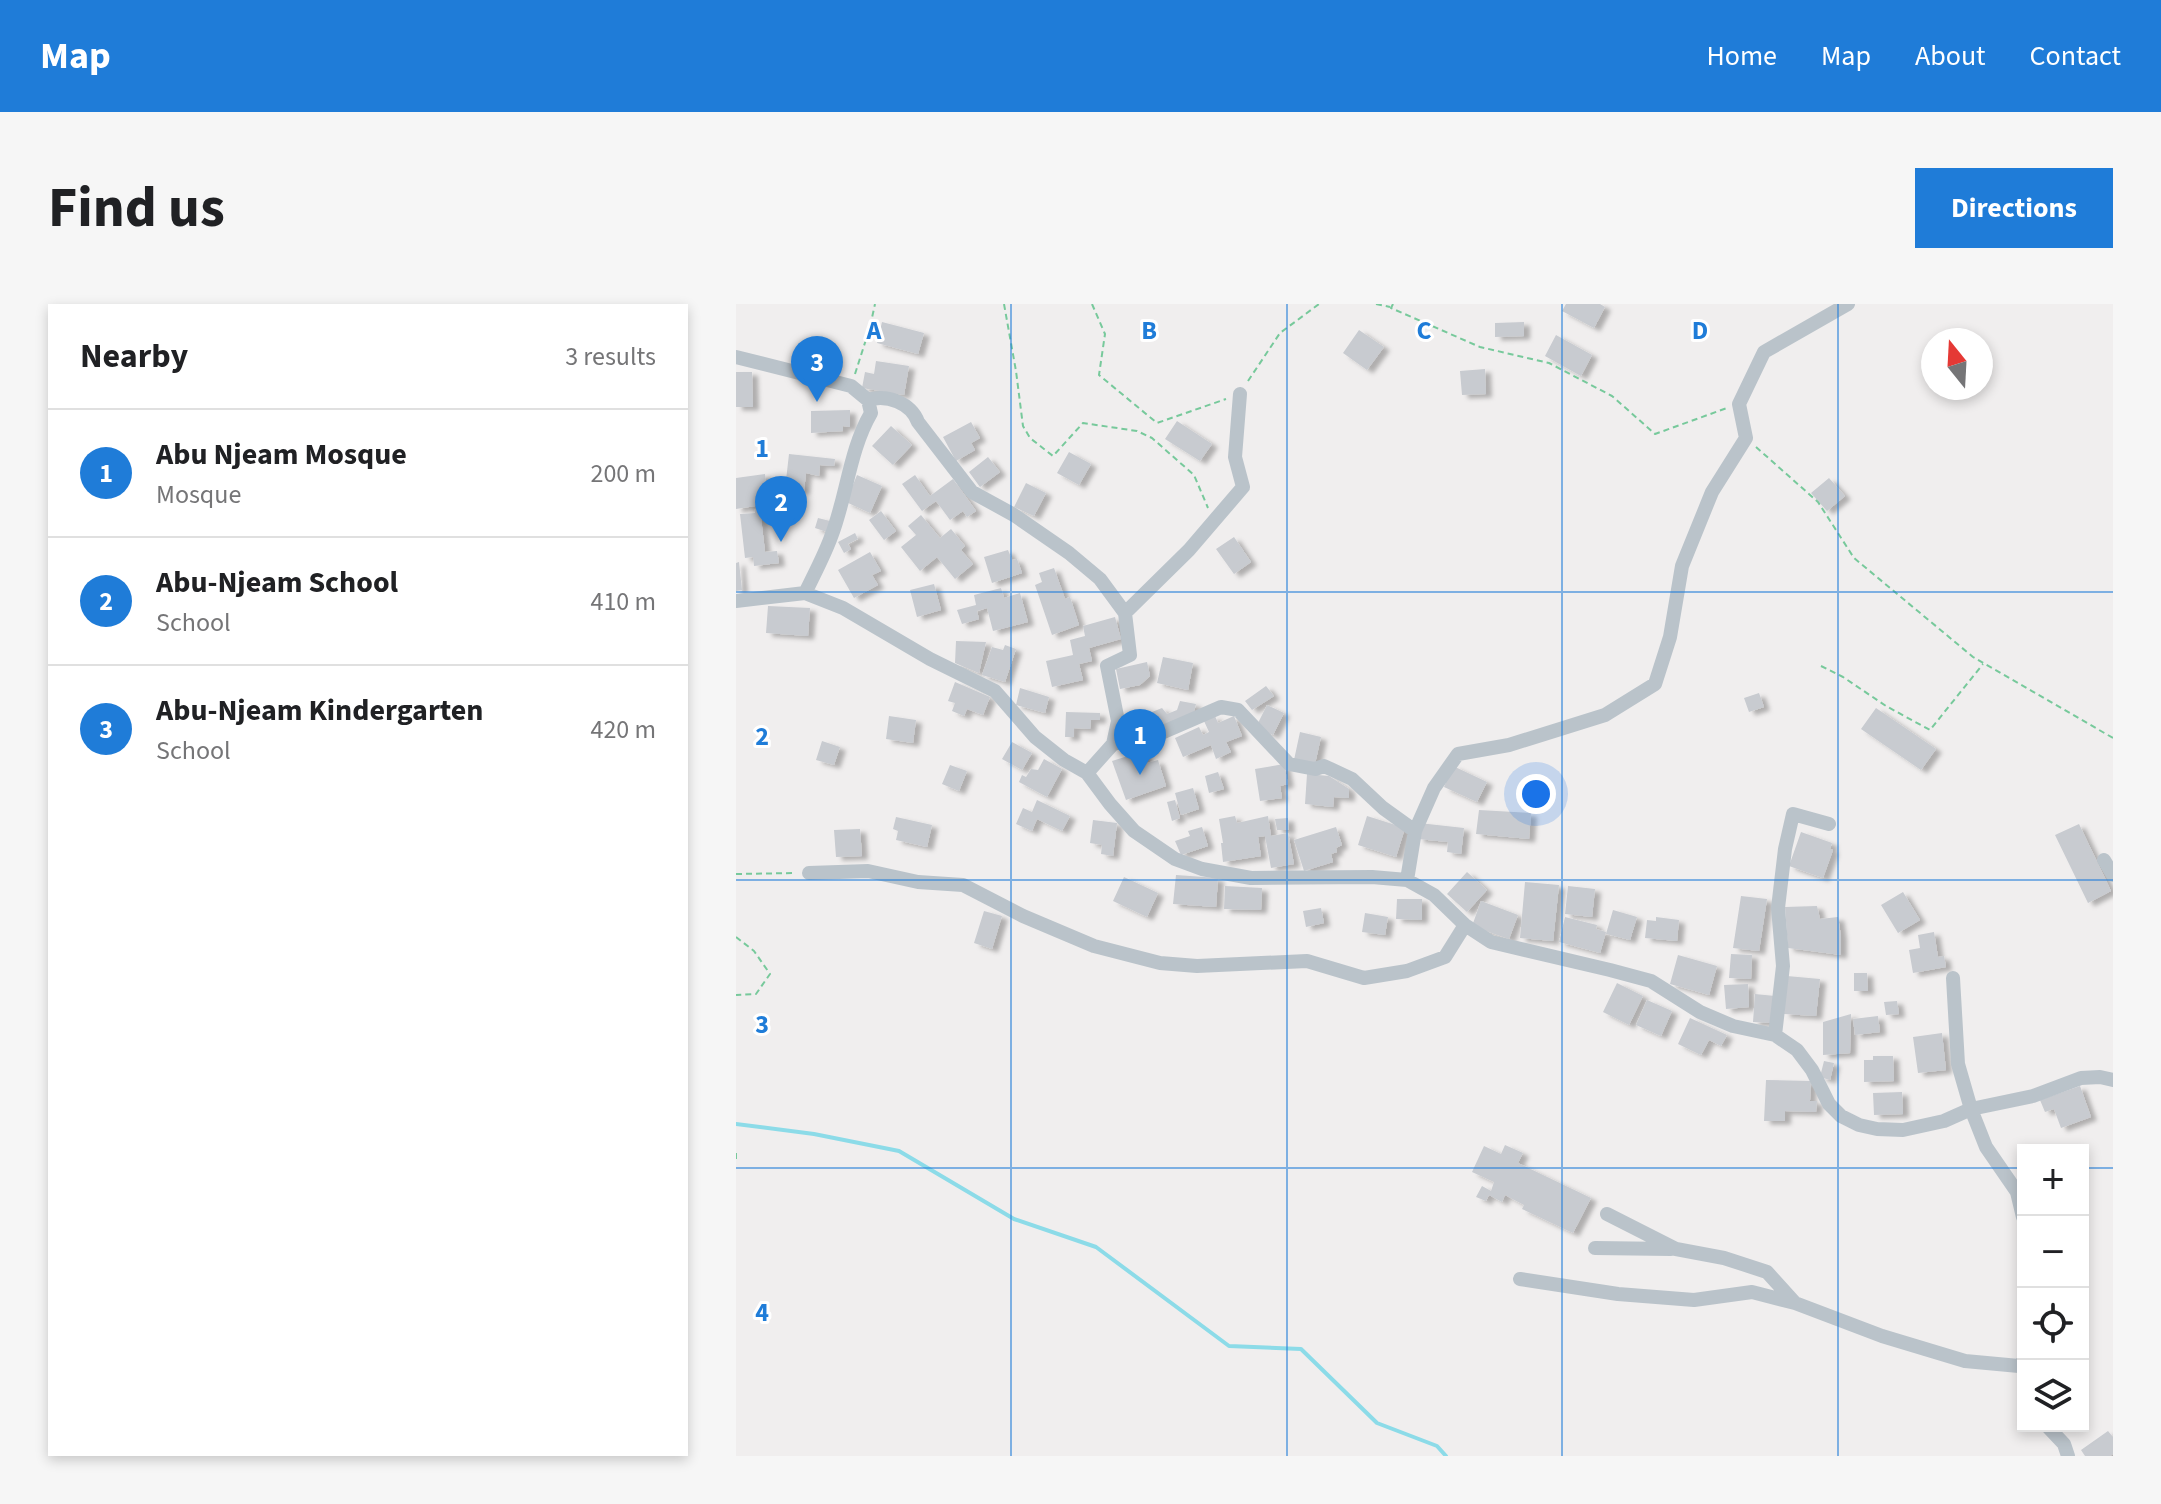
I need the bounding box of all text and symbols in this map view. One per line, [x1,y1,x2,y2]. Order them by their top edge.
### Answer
text: Map [40,29,111,83]
text: Home [1706,36,1777,76]
text: Map [1821,36,1871,76]
text: About [1915,36,1986,76]
text: Contact [2030,36,2121,76]
button: Directions [1915,168,2113,248]
text: Find us [48,169,225,248]
text: A [866,312,883,349]
text: B [1141,312,1157,349]
text: C [1416,312,1432,349]
text: D [1692,312,1708,349]
north arrow [1921,328,1993,400]
text: Nearby [80,332,188,381]
pin: 3 [791,336,843,402]
text: 3 results [565,338,656,375]
text: 1 [755,430,769,467]
text: Abu Njeam Mosque [156,433,407,476]
text: 1 [99,455,113,492]
text: 200 m [590,455,656,492]
text: Mosque [156,476,241,513]
pin: 2 [755,476,807,542]
text: Abu-Njeam School [156,561,398,604]
text: 2 [99,583,113,620]
text: 410 m [590,583,656,620]
text: School [156,604,231,641]
text: Abu-Njeam Kindergarten [156,689,483,732]
pin: 1 [1114,709,1166,775]
text: 3 [99,711,113,748]
text: 420 m [590,711,656,748]
text: 2 [755,718,769,755]
text: School [156,732,231,769]
your location [1516,774,1556,814]
text: 3 [755,1006,769,1043]
map controls [2017,1144,2089,1432]
button: + [2017,1144,2089,1216]
button: − [2017,1216,2089,1288]
button: locate [2017,1288,2089,1360]
text: 4 [755,1294,769,1331]
button: layers [2017,1360,2089,1432]

